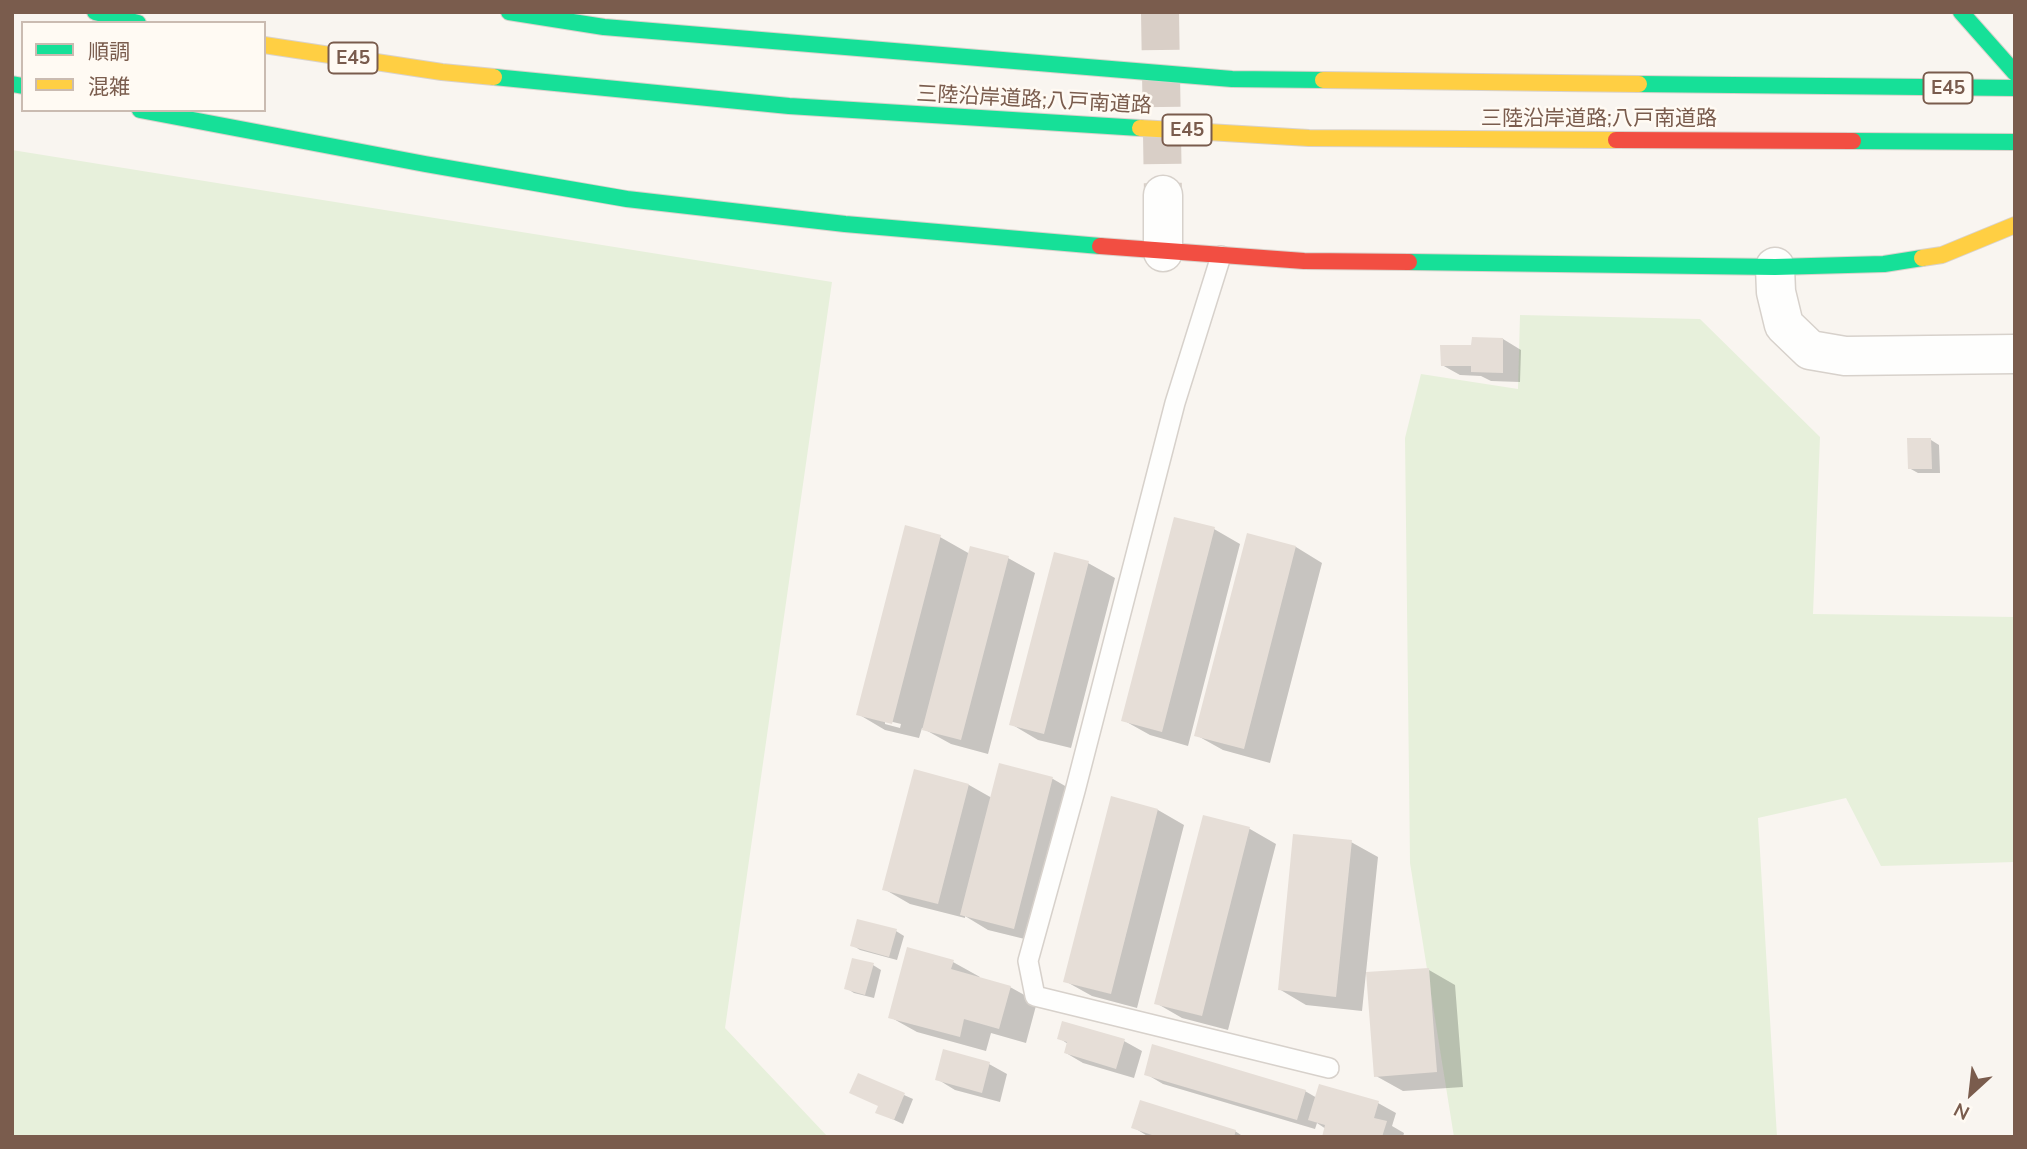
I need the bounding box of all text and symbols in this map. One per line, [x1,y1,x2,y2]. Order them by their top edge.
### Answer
legend [21,21,266,112]
text: 順調 [88,38,130,64]
road number: E45 [328,43,378,74]
road number: E45 [1924,72,1972,104]
text: 混雑 [88,73,130,99]
street label: 三陸沿岸道路;八戸南道路 [916,81,1152,119]
street label: 三陸沿岸道路;八戸南道路 [1481,106,1717,132]
road number: E45 [1162,114,1212,146]
north arrow [1936,1058,2006,1128]
text: N [1950,1098,1973,1126]

